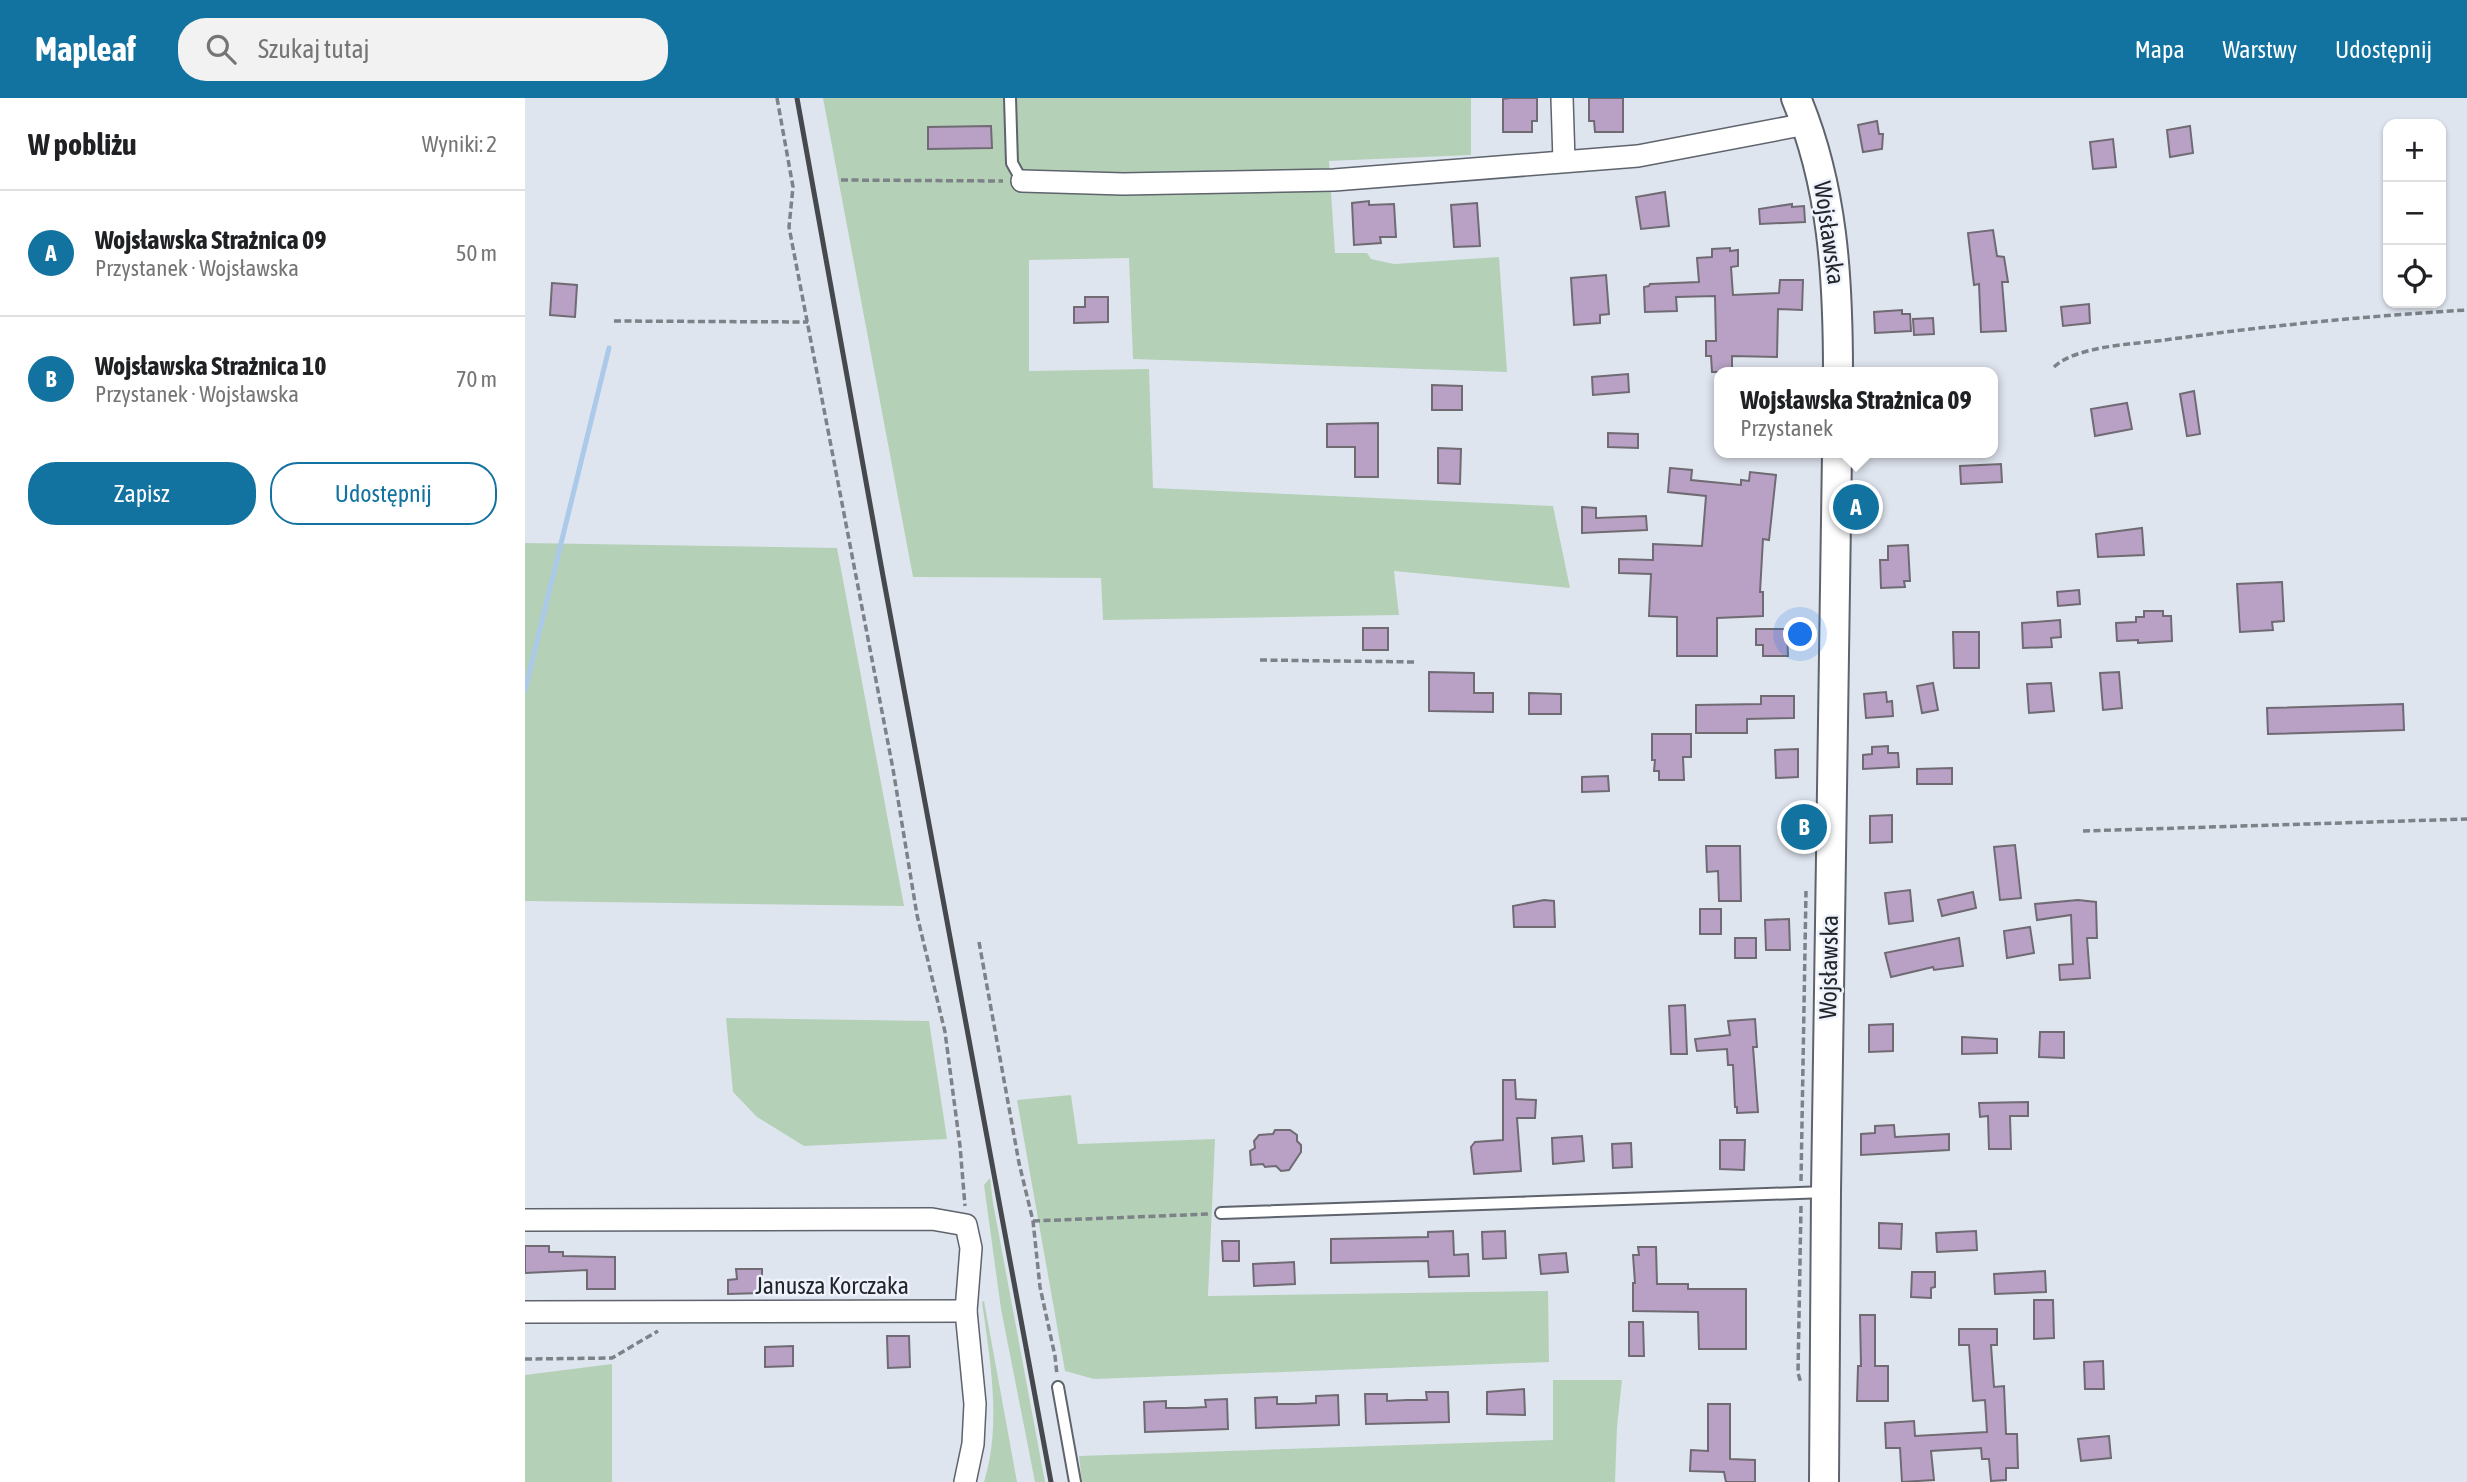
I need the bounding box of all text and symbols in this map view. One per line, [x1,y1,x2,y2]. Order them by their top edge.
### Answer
search box [178,18,668,81]
text: Mapleaf [35,30,136,68]
icon: search [202,30,240,68]
text: Szukaj tutaj [258,34,369,64]
text: Mapa [2135,36,2185,63]
text: Warstwy [2223,36,2297,63]
text: Udostępnij [2335,36,2432,63]
map controls [2383,119,2446,308]
button: + [2383,119,2446,182]
text: W pobliżu [28,127,137,161]
text: Wyniki: 2 [422,131,497,157]
street label: Wojsławska [1809,180,1850,286]
button: − [2383,182,2446,245]
text: Wojsławska Strażnica 09 [95,225,327,255]
text: A [45,240,57,266]
text: 50 m [456,240,497,266]
button: locate [2383,245,2446,308]
text: Przystanek · Wojsławska [95,255,299,281]
text: Wojsławska Strażnica 10 [95,351,327,381]
text: B [46,366,56,392]
text: 70 m [456,366,497,392]
popup [1714,367,1998,458]
text: Przystanek · Wojsławska [95,381,299,407]
text: Wojsławska Strażnica 09 [1740,385,1972,415]
text: Przystanek [1740,415,1833,441]
button: Zapisz [28,462,256,525]
button: Udostępnij [270,462,497,525]
pin: A [1833,481,1879,533]
your location [1783,617,1817,651]
pin: B [1781,801,1827,853]
street label: Wojsławska [1814,915,1843,1019]
street label: Janusza Korczaka [755,1272,909,1299]

